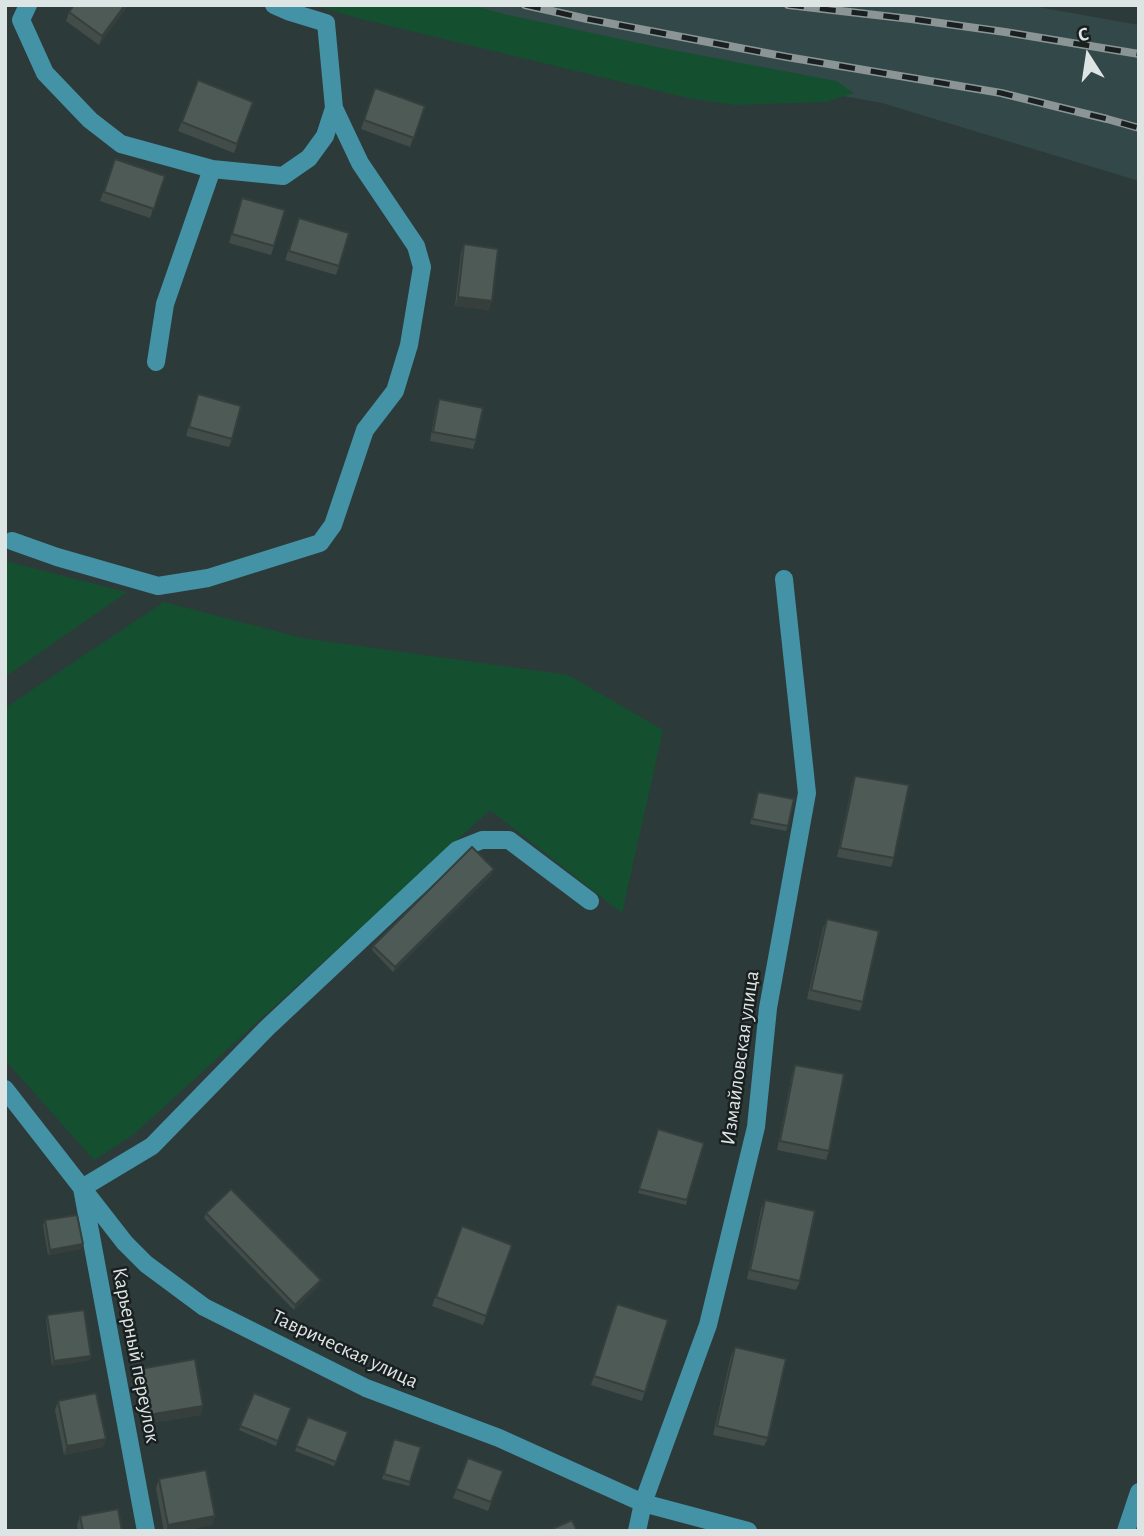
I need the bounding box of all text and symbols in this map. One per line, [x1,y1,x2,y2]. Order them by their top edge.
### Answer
north arrow [1053,21,1123,91]
text: С [1076,25,1091,45]
street label: Измайловская улица [715,969,765,1147]
street label: Карьерный переулок [107,1265,165,1445]
street label: Таврическая улица [268,1304,422,1394]

